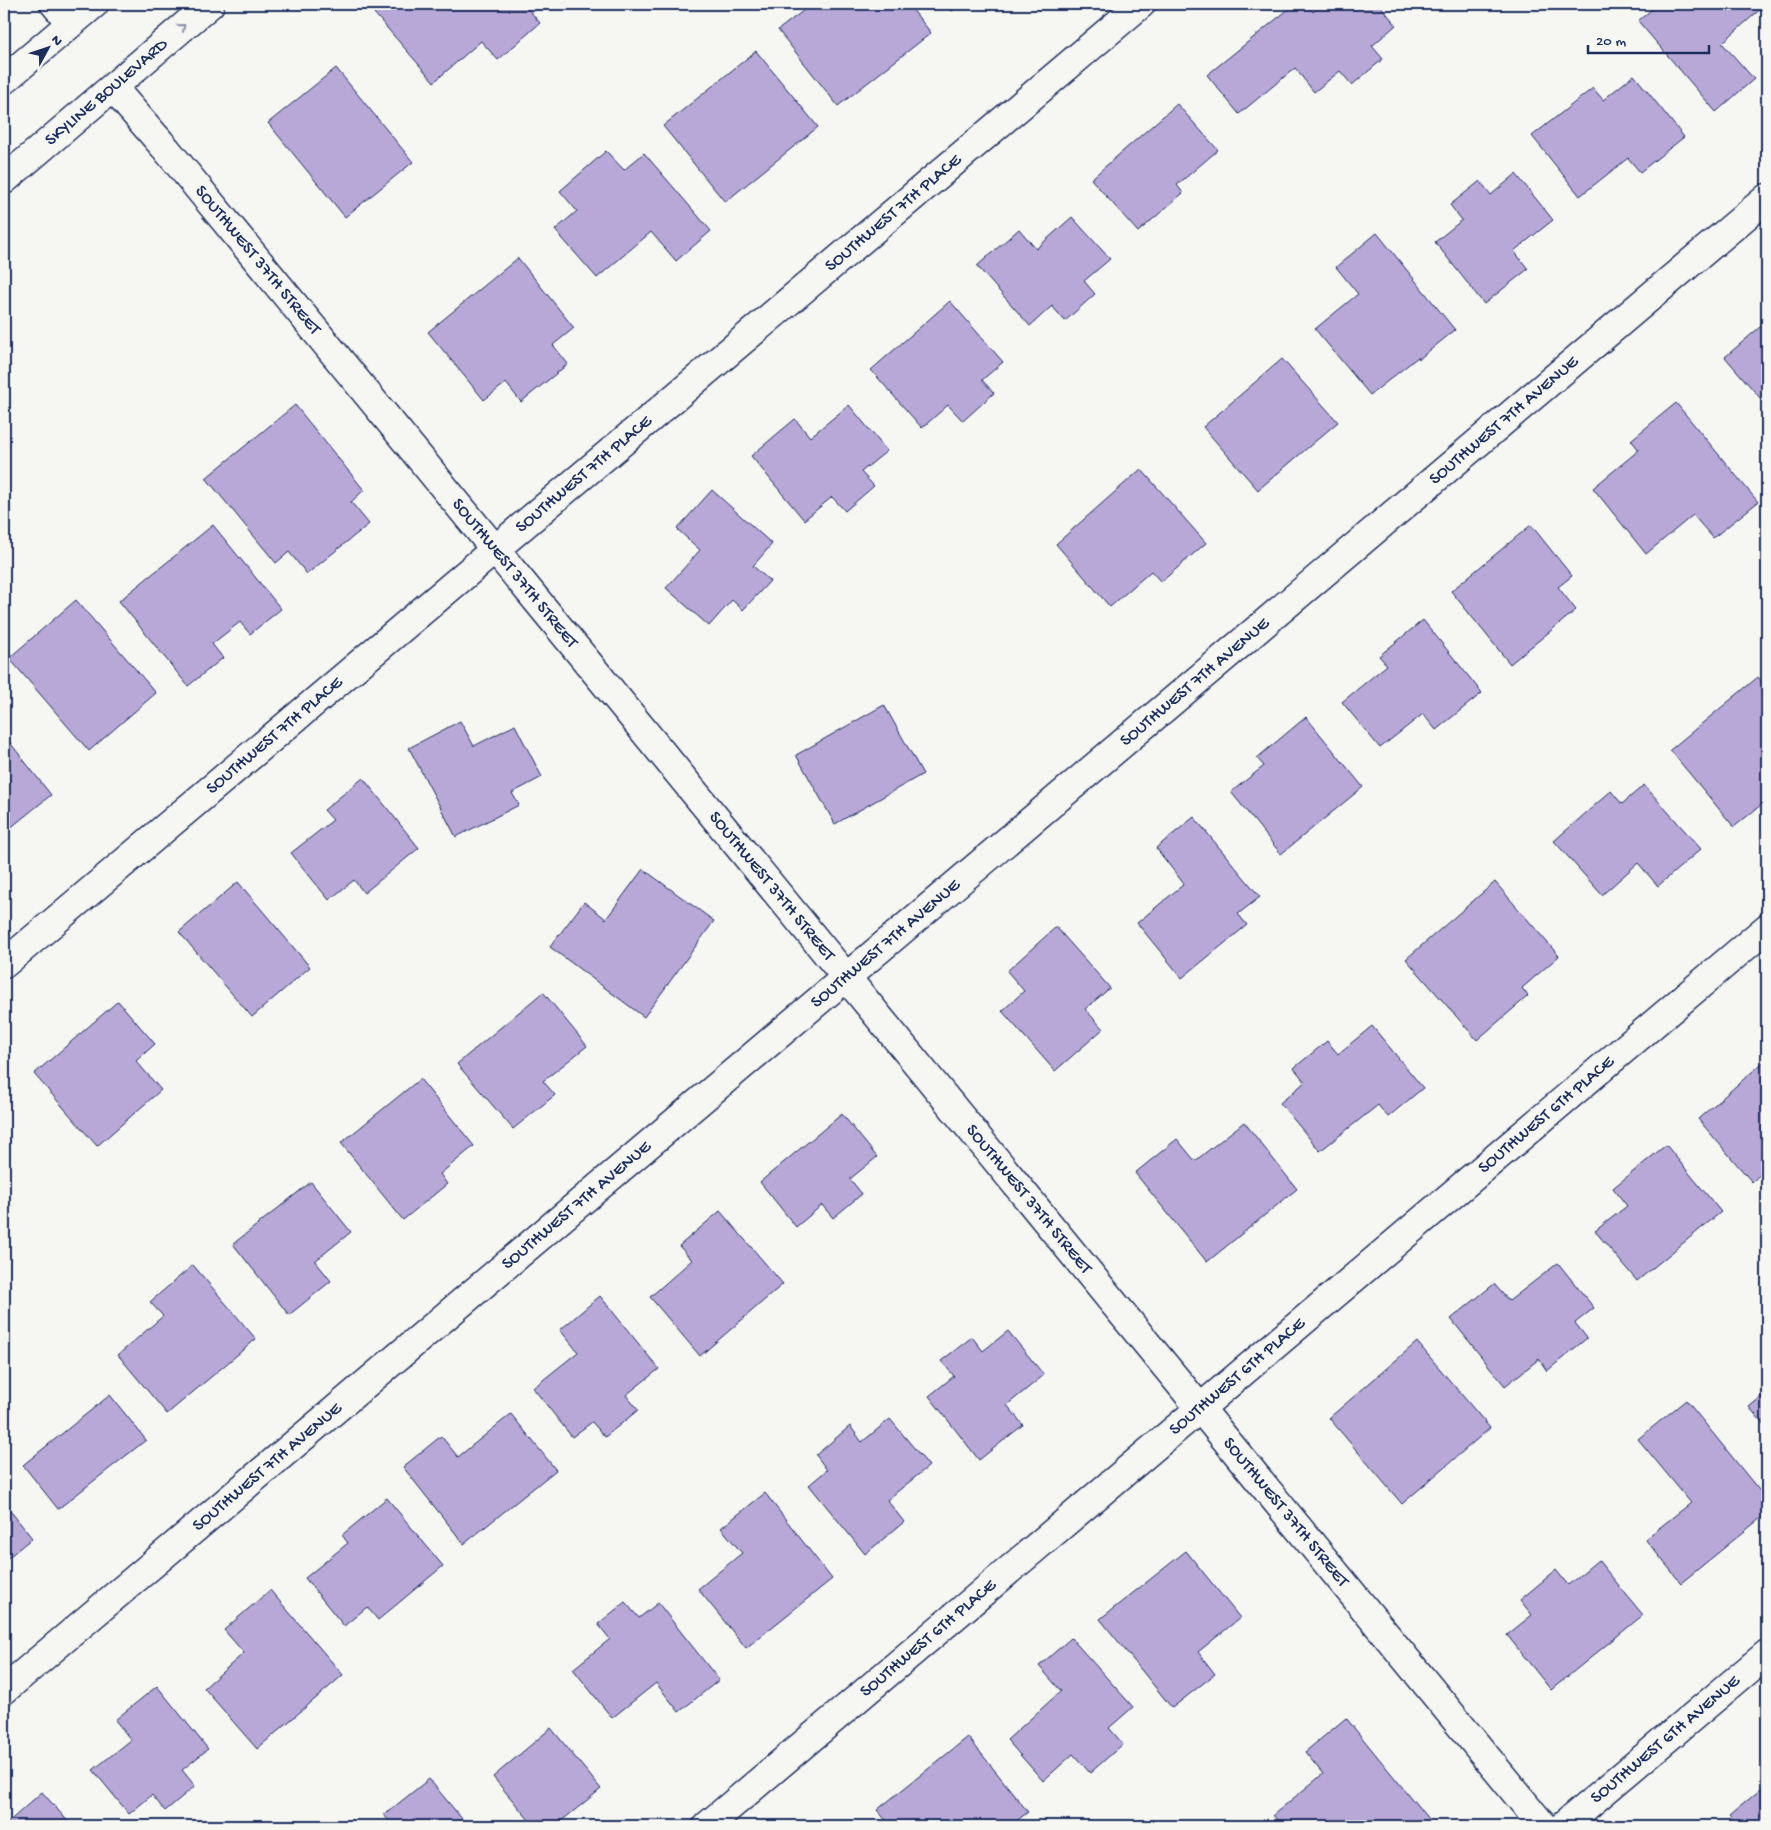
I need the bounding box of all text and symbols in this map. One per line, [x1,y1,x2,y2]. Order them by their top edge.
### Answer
north arrow [22,22,72,72]
scale bar [1588,22,1710,54]
one-way arrow [177,24,186,33]
street label: SKYLINE BOULEVARD [42,33,172,151]
text: 20 m [1596,33,1626,51]
street label: SOUTHWEST 7TH PLACE [821,149,966,277]
street label: SOUTHWEST 37TH STREET [190,181,326,340]
street label: SOUTHWEST 7TH AVENUE [1425,351,1583,490]
street label: SOUTHWEST 7TH PLACE [511,410,657,538]
street label: SOUTHWEST 37TH STREET [447,494,583,653]
street label: SOUTHWEST 7TH AVENUE [1116,613,1274,751]
street label: SOUTHWEST 7TH PLACE [202,672,348,799]
street label: SOUTHWEST 37TH STREET [704,807,840,966]
street label: SOUTHWEST 7TH AVENUE [807,874,965,1013]
street label: SOUTHWEST 6TH PLACE [1474,1051,1619,1178]
street label: SOUTHWEST 37TH STREET [961,1120,1097,1279]
street label: SOUTHWEST 7TH AVENUE [498,1136,656,1275]
street label: SOUTHWEST 6TH PLACE [1165,1313,1310,1440]
street label: SOUTHWEST 7TH AVENUE [188,1398,347,1536]
street label: SOUTHWEST 37TH STREET [1218,1433,1354,1592]
street label: SOUTHWEST 6TH PLACE [856,1575,1001,1702]
street label: SOUTHWEST 6TH AVENUE [1587,1670,1745,1808]

